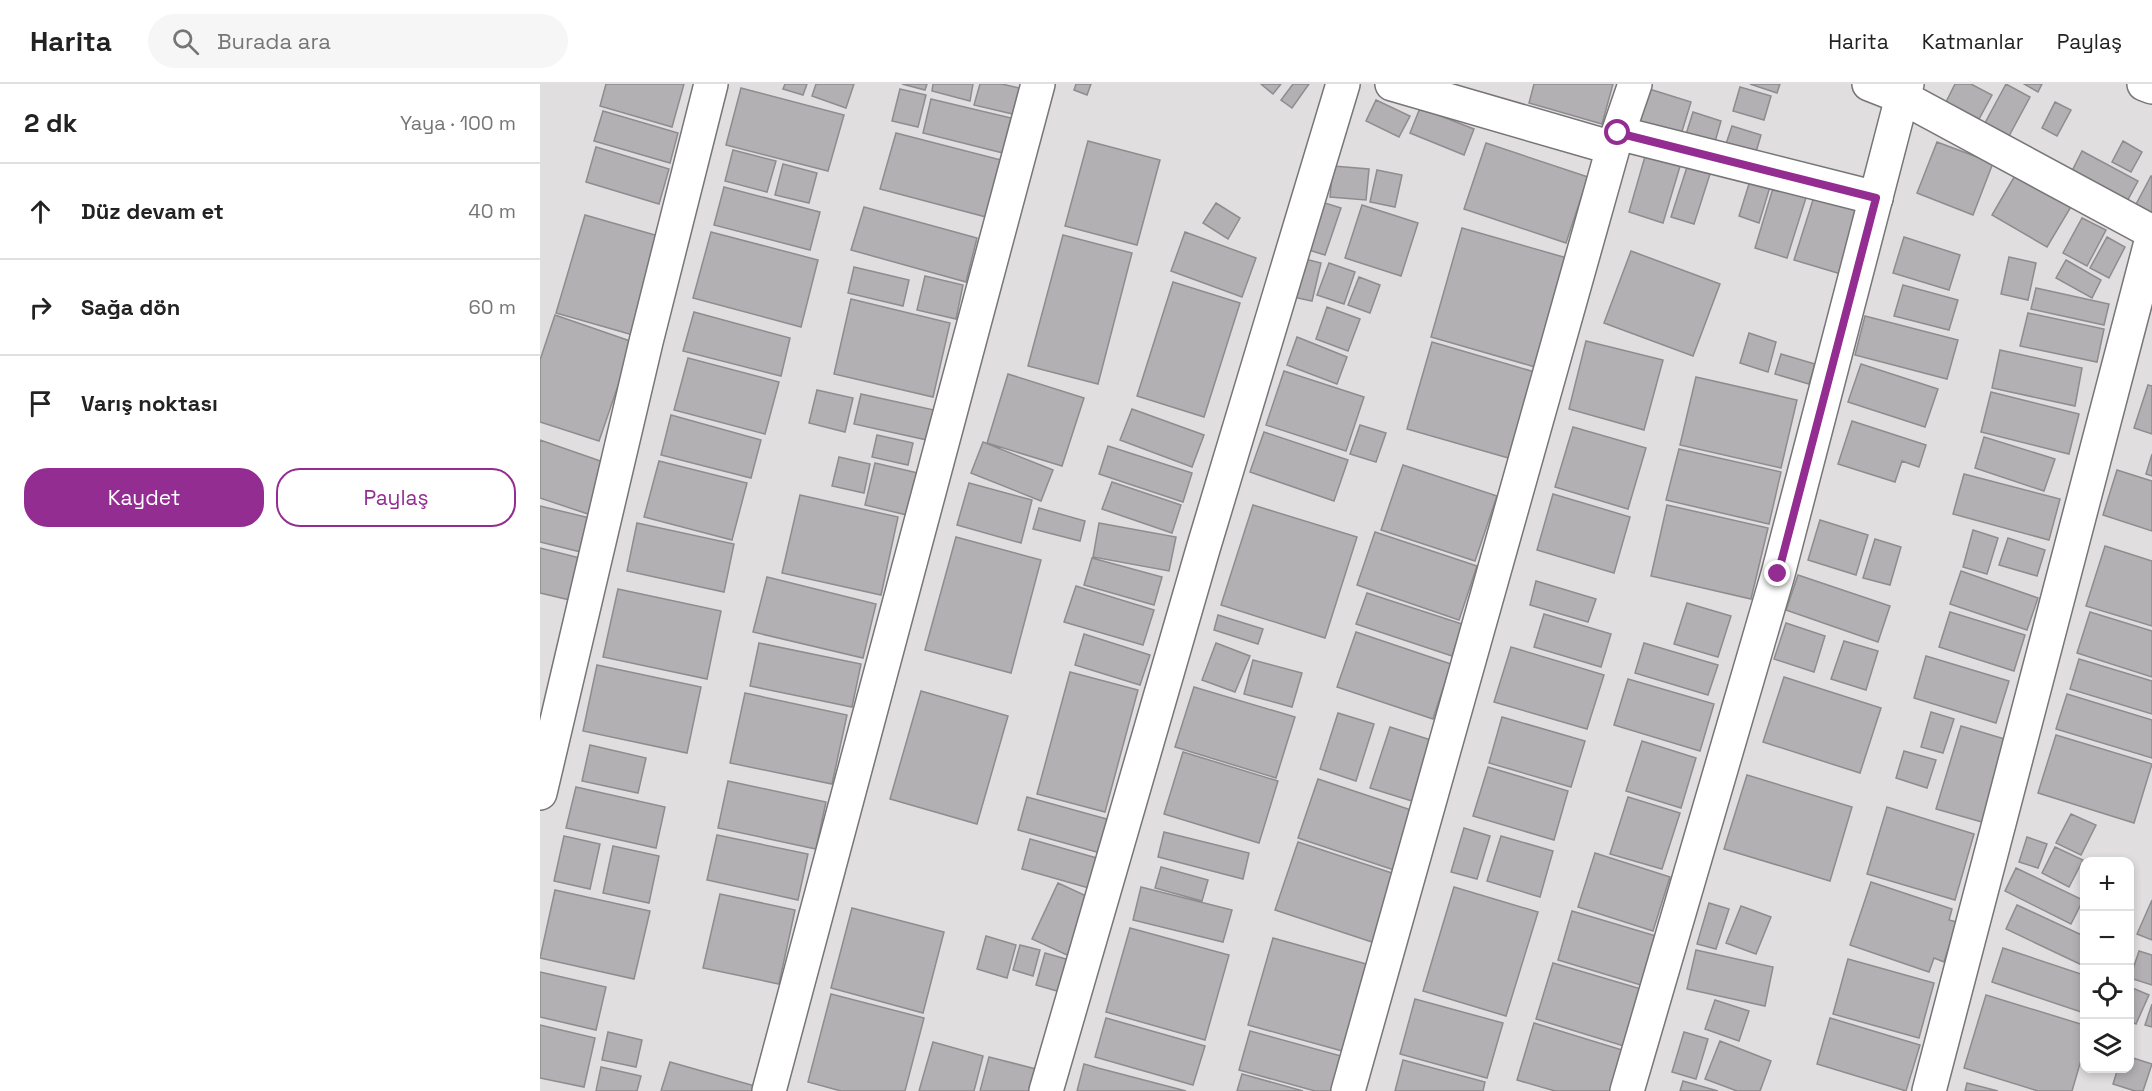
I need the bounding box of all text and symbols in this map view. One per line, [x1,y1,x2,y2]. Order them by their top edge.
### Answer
search box [148,14,568,68]
text: Harita [30,23,112,59]
icon: search [169,25,202,58]
text: Burada ara [217,27,331,55]
text: Harita [1828,28,1889,55]
text: Katmanlar [1922,28,2024,55]
text: Paylaş [2057,28,2122,55]
text: 2 dk [24,106,77,140]
text: Yaya · 100 m [400,110,516,136]
route start [1604,119,1630,145]
icon: ahead [24,195,57,228]
text: Düz devam et [81,197,224,225]
text: 40 m [468,198,516,224]
icon: right [24,291,57,324]
text: Sağa dön [81,293,180,321]
text: 60 m [469,294,516,320]
icon: arrive [24,387,57,420]
text: Varış noktası [81,389,218,417]
button: Kaydet [24,468,264,527]
button: Paylaş [276,468,516,527]
route end [1764,560,1790,586]
map controls [2080,857,2134,1073]
button: + [2080,857,2134,911]
button: − [2080,911,2134,965]
button: locate [2080,965,2134,1019]
button: layers [2080,1019,2134,1073]

